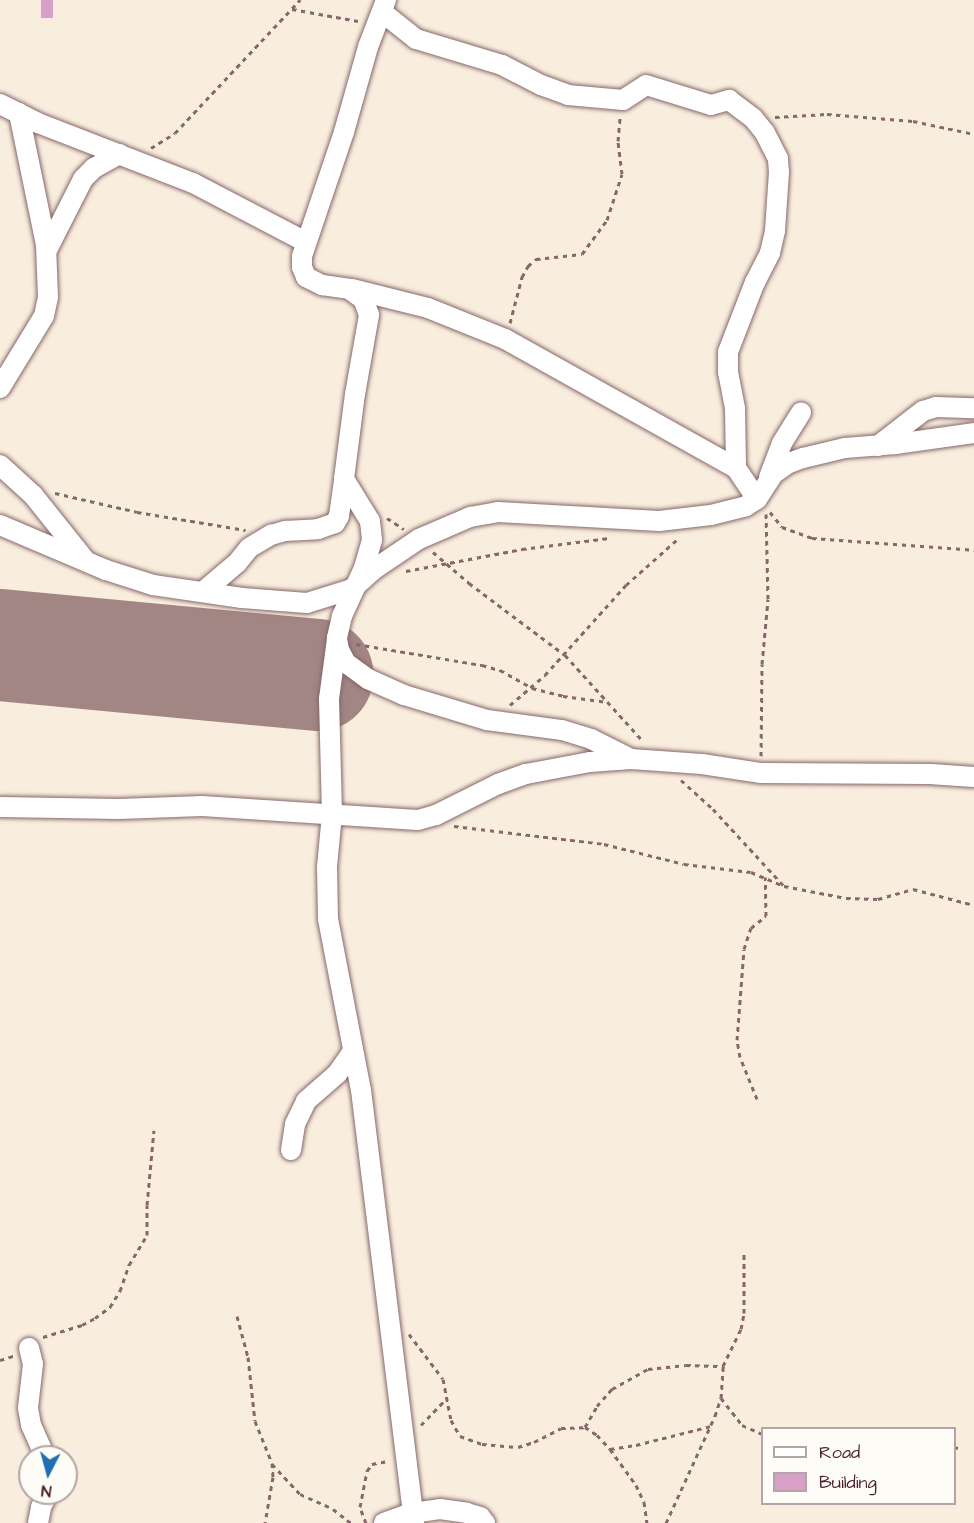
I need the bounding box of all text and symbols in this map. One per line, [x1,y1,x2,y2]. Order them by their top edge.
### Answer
legend [761,1427,956,1505]
text: Road [819,1440,860,1465]
north arrow [18,1445,78,1505]
text: Building [819,1470,877,1495]
text: N [40,1479,52,1502]

